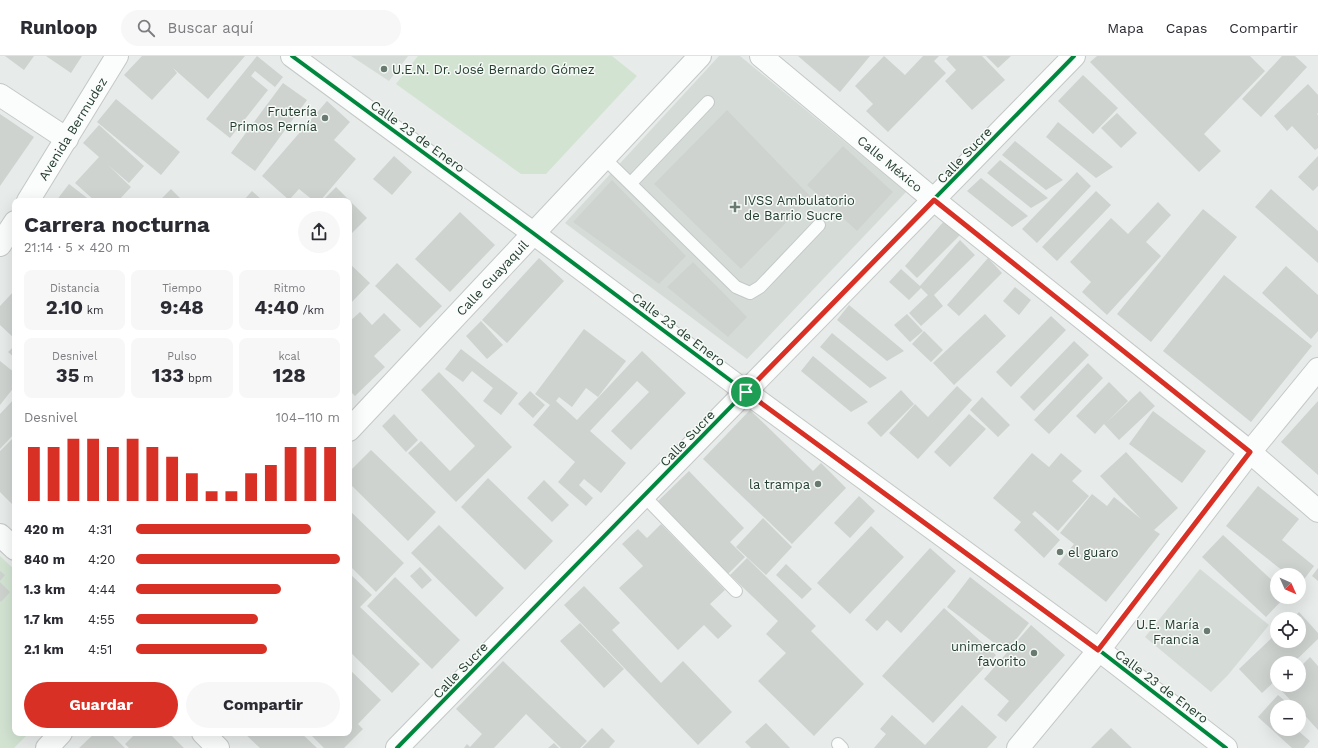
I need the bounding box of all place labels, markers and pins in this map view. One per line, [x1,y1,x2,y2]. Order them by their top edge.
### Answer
place label: U.E.N. Dr. José Bernardo Gómez [392,62,595,77]
marker: U.E.N. Dr. José Bernardo Gómez [379,64,389,74]
place label: Frutería Primos Pernía [229,104,318,134]
marker: Frutería Primos Pernía [320,113,330,123]
place label: IVSS Ambulatorio de Barrio Sucre [744,193,855,223]
marker: IVSS Ambulatorio de Barrio Sucre [729,201,741,213]
pin [729,375,763,409]
place label: la trampa [749,477,811,492]
marker: la trampa [813,479,823,489]
place label: el guaro [1068,545,1119,560]
marker: el guaro [1055,547,1065,557]
place label: U.E. María Francia [1136,617,1200,647]
marker: U.E. María Francia [1202,626,1212,636]
place label: unimercado favorito [951,639,1026,669]
marker: unimercado favorito [1029,648,1039,658]

